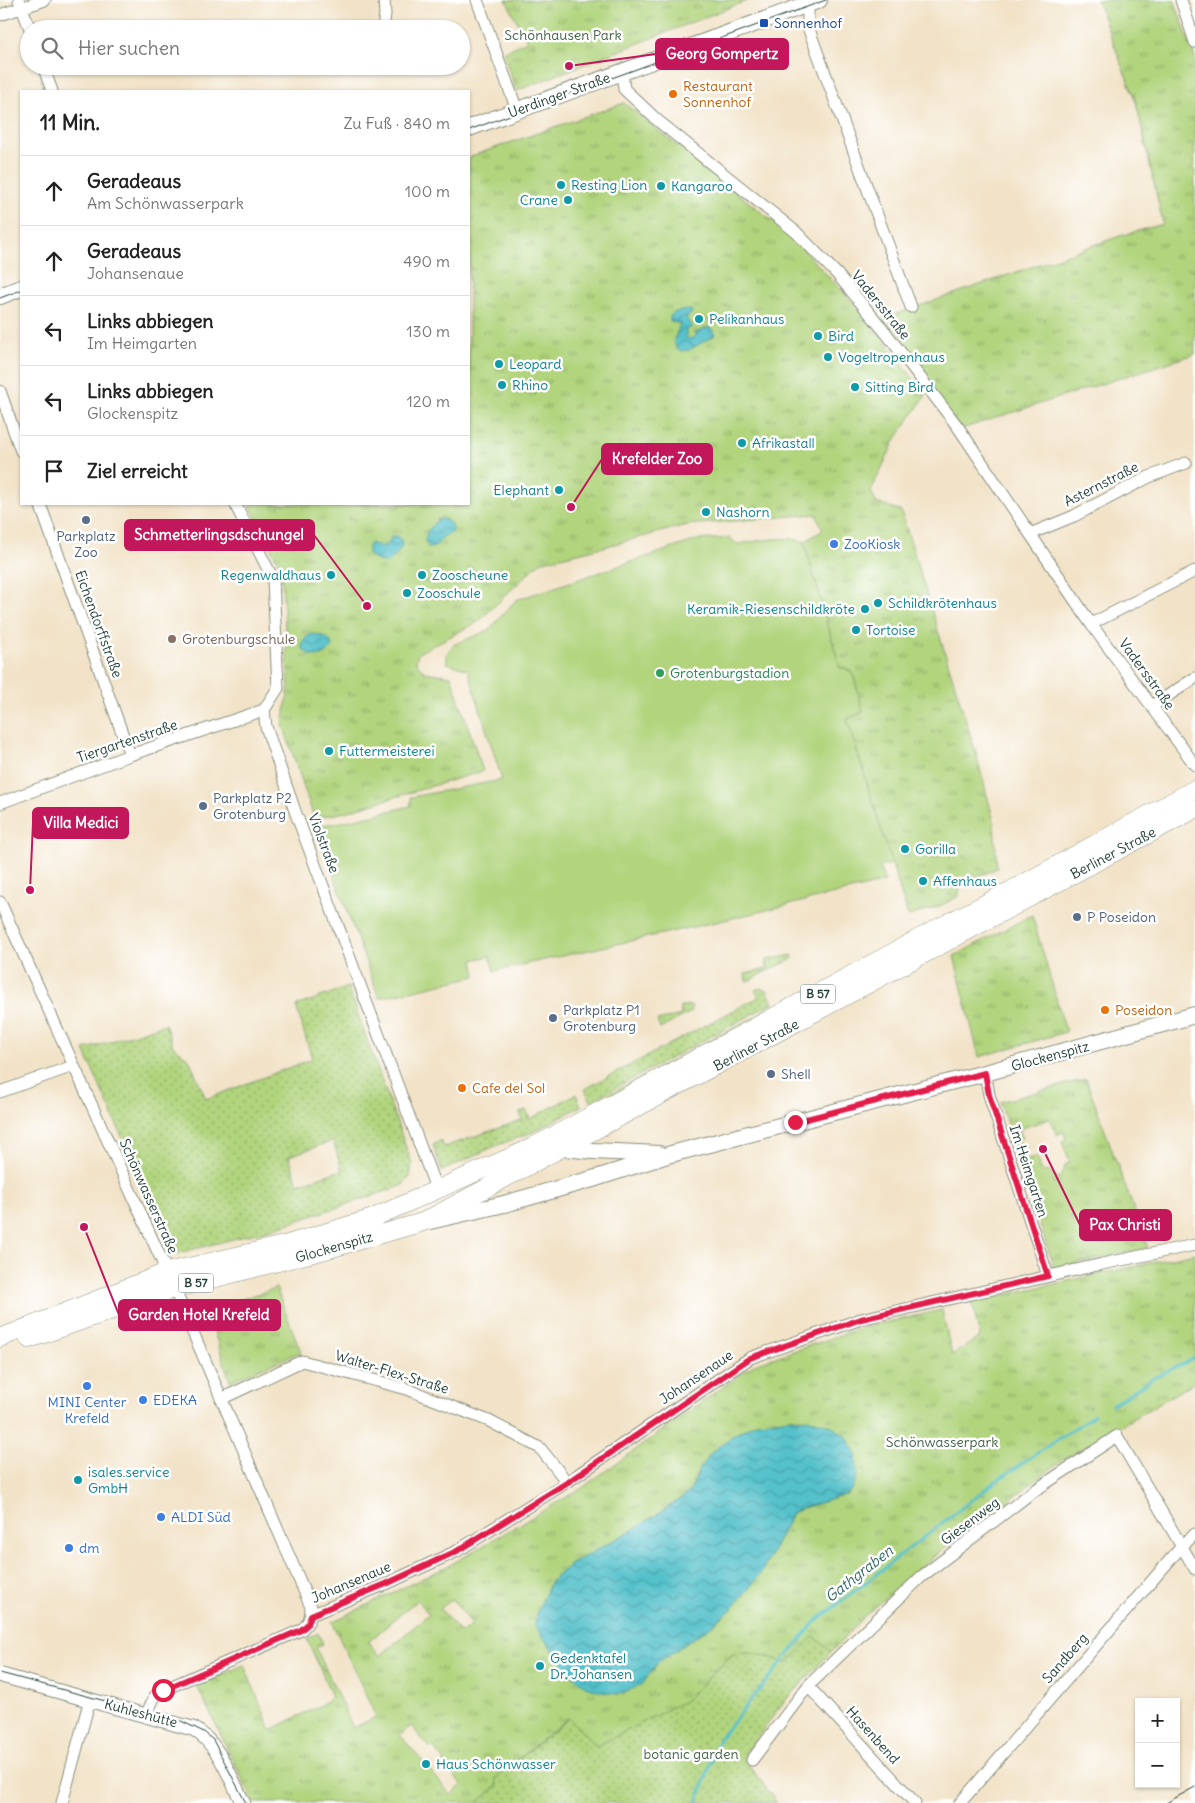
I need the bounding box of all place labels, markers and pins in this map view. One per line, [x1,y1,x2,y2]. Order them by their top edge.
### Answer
place label: Sonnenhof [774,14,842,32]
marker: Sonnenhof [758,17,770,29]
callout: Georg Gompertz [656,39,788,69]
place label: Restaurant Sonnenhof [683,77,753,111]
marker: Restaurant Sonnenhof [667,88,679,100]
place label: Resting Lion [571,176,647,194]
place label: Kangaroo [671,177,733,195]
marker: Resting Lion [555,179,567,191]
marker: Kangaroo [655,180,667,192]
place label: Crane [520,191,558,209]
marker: Crane [562,194,574,206]
place label: Pelikanhaus [709,310,784,328]
marker: Pelikanhaus [693,313,705,325]
place label: Bird [828,327,854,345]
marker: Bird [812,330,824,342]
place label: Vogeltropenhaus [838,348,945,366]
marker: Vogeltropenhaus [822,351,834,363]
place label: Leopard [509,355,561,373]
marker: Leopard [493,358,505,370]
place label: Rhino [512,376,548,394]
place label: Sitting Bird [865,378,934,396]
marker: Rhino [496,379,508,391]
marker: Sitting Bird [849,381,861,393]
place label: Afrikastall [752,434,815,452]
marker: Afrikastall [736,437,748,449]
callout: Krefelder Zoo [602,444,712,474]
place label: Elephant [493,481,549,499]
marker: Elephant [553,484,565,496]
place label: Nashorn [716,503,770,521]
marker: Nashorn [700,506,712,518]
marker: Parkplatz Zoo [80,514,92,526]
callout: Schmetterlingsdschungel [125,520,314,550]
place label: Parkplatz Zoo [56,527,116,561]
place label: ZooKiosk [844,535,900,553]
marker: ZooKiosk [828,538,840,550]
place label: Regenwaldhaus [221,566,321,584]
place label: Zooscheune [432,566,508,584]
marker: Regenwaldhaus [325,569,337,581]
marker: Zooscheune [416,569,428,581]
place label: Zooschule [417,584,481,602]
marker: Zooschule [401,587,413,599]
place label: Schildkrötenhaus [888,594,997,612]
marker: Schildkrötenhaus [872,597,884,609]
place label: Keramik-Riesenschildkröte [687,600,855,618]
marker: Keramik-Riesenschildkröte [859,603,871,615]
place label: Tortoise [866,621,916,639]
marker: Tortoise [850,624,862,636]
place label: Grotenburgschule [182,630,295,648]
marker: Grotenburgschule [166,633,178,645]
place label: Grotenburgstadion [670,664,789,682]
marker: Grotenburgstadion [654,667,666,679]
place label: Futtermeisterei [339,742,435,760]
marker: Futtermeisterei [323,745,335,757]
place label: Parkplatz P2 Grotenburg [213,789,292,823]
marker: Parkplatz P2 Grotenburg [197,800,209,812]
callout: Villa Medici [33,808,128,838]
place label: Gorilla [915,840,956,858]
marker: Gorilla [899,843,911,855]
place label: Affenhaus [933,872,997,890]
marker: Affenhaus [917,875,929,887]
place label: P Poseidon [1087,908,1156,926]
marker: P Poseidon [1071,911,1083,923]
place label: Parkplatz P1 Grotenburg [563,1001,640,1035]
place label: Poseidon [1115,1001,1172,1019]
marker: Poseidon [1099,1004,1111,1016]
marker: Parkplatz P1 Grotenburg [547,1012,559,1024]
place label: Shell [781,1065,811,1083]
marker: Shell [765,1068,777,1080]
place label: Cafe del Sol [472,1079,545,1097]
marker: Cafe del Sol [456,1082,468,1094]
callout: Pax Christi [1080,1210,1171,1240]
callout: Garden Hotel Krefeld [119,1300,280,1330]
marker: MINI Center Krefeld [81,1380,93,1392]
place label: EDEKA [153,1391,197,1409]
place label: MINI Center Krefeld [48,1393,127,1427]
marker: EDEKA [137,1394,149,1406]
place label: isales.service GmbH [88,1463,169,1497]
marker: isales.service GmbH [72,1474,84,1486]
place label: ALDI Süd [171,1508,231,1526]
marker: ALDI Süd [155,1511,167,1523]
place label: dm [79,1539,100,1557]
marker: dm [63,1542,75,1554]
place label: Gedenktafel Dr. Johansen [550,1649,632,1683]
marker: Gedenktafel Dr. Johansen [534,1660,546,1672]
place label: Haus Schönwasser [436,1755,556,1773]
marker: Haus Schönwasser [420,1758,432,1770]

